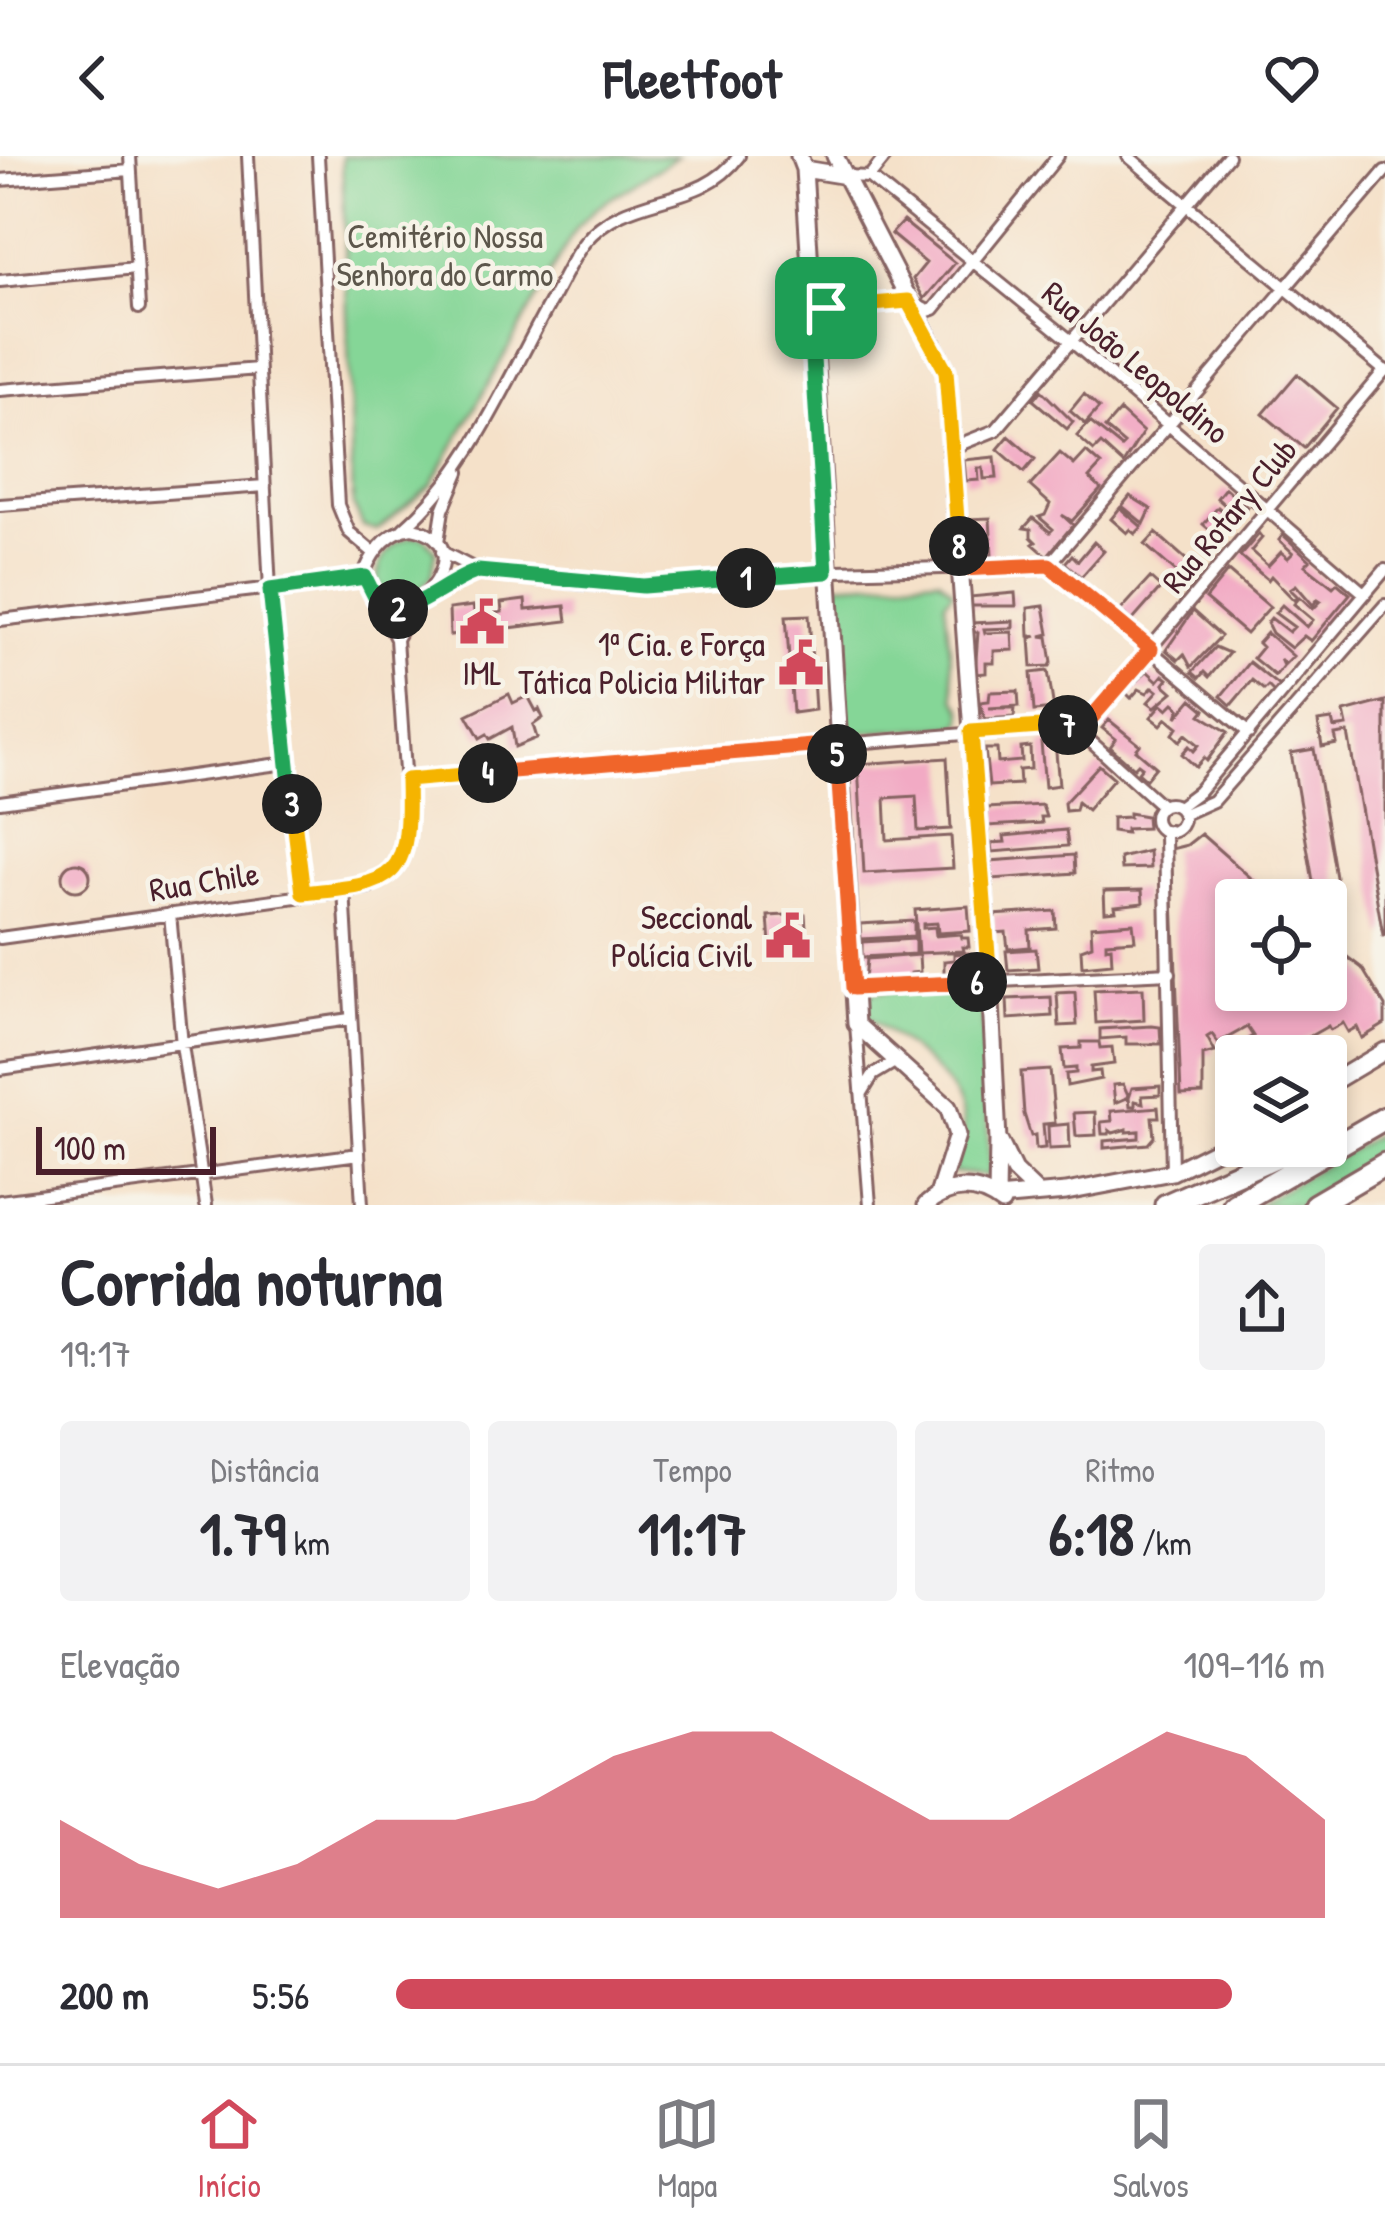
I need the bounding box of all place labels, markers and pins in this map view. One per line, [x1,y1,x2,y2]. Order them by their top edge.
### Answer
pin [775,257,877,359]
pin: 8 [929,516,989,576]
pin: 1 [716,548,776,608]
pin: 2 [368,579,428,639]
public building icon: IML [457,597,507,647]
place label: 1ª Cia. e Força Tática Policia Militar [518,622,765,704]
public building icon: 1ª Cia. e Força Tática Policia Militar [776,638,826,688]
place label: IML [462,651,502,695]
pin: 7 [1038,695,1098,755]
pin: 5 [807,724,867,784]
pin: 4 [458,743,518,803]
pin: 3 [262,774,322,834]
place label: Seccional Polícia Civil [611,895,752,977]
public building icon: Seccional Polícia Civil [763,911,813,961]
pin: 6 [947,952,1007,1012]

